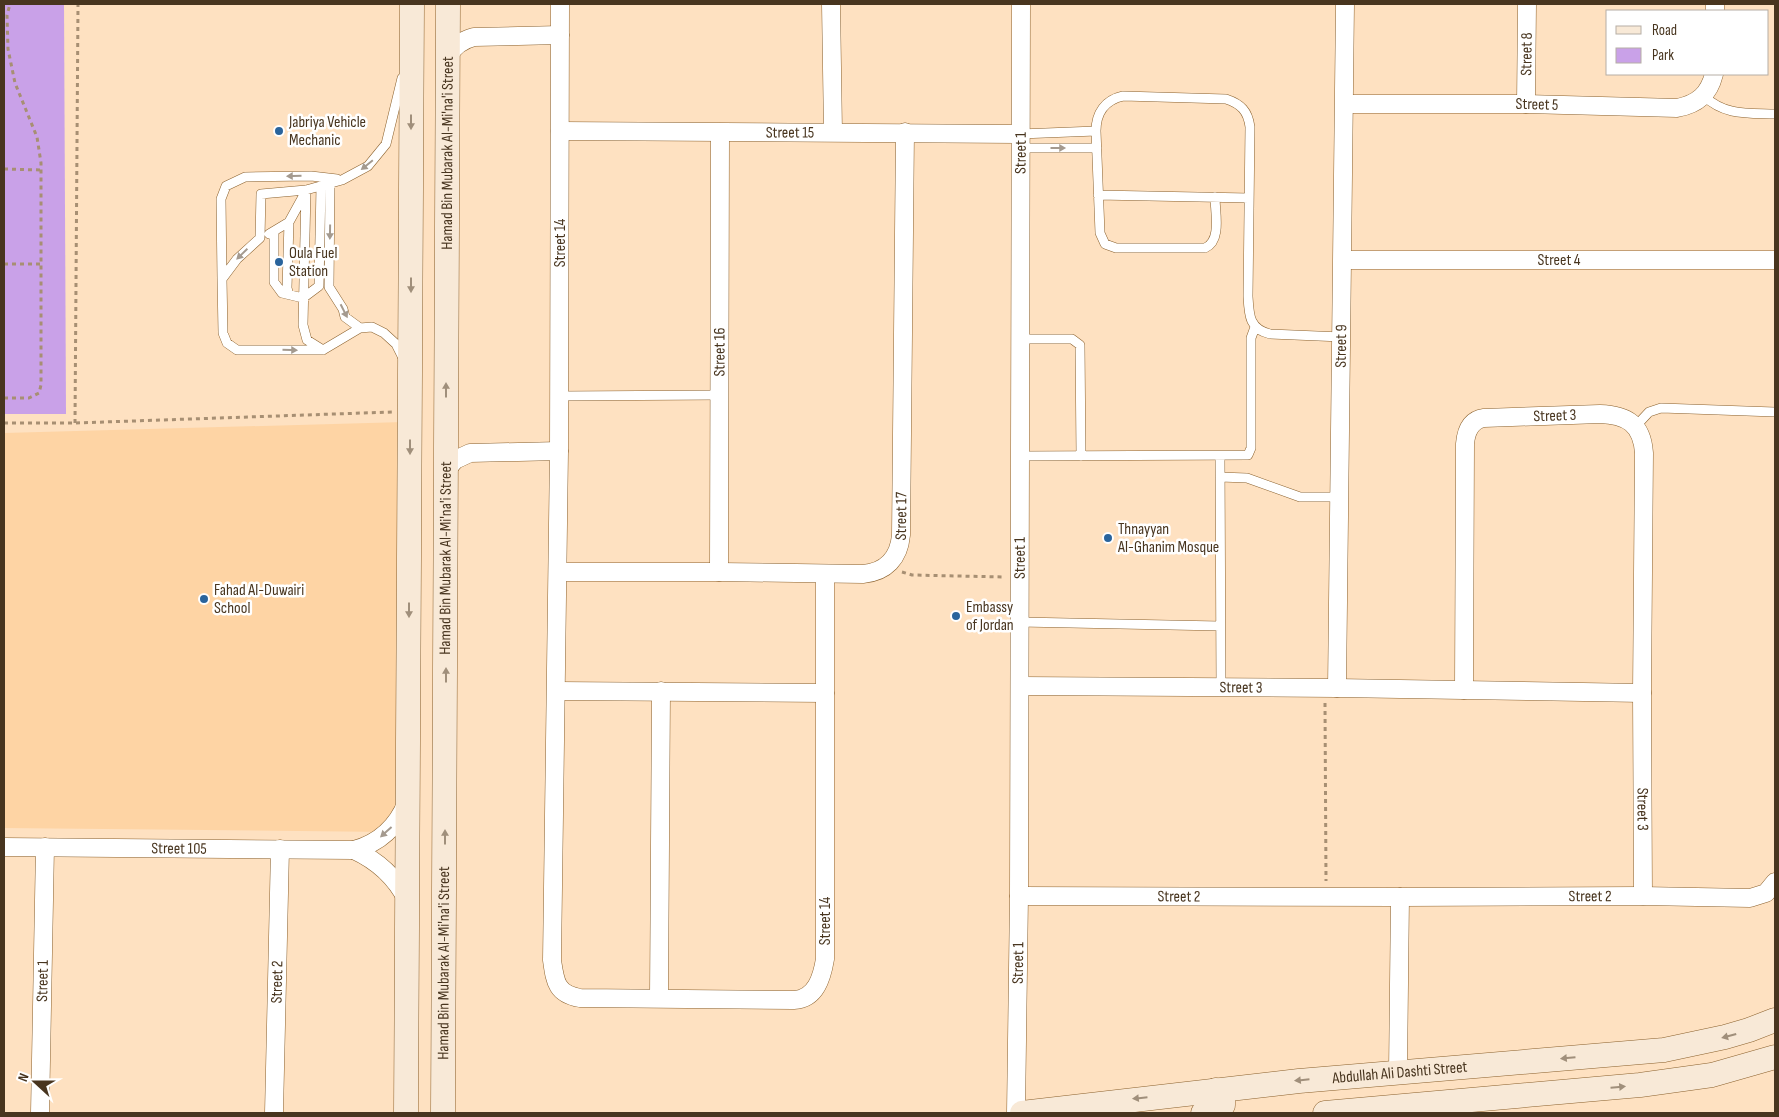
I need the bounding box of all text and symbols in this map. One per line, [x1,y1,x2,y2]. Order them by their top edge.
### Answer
legend [1606,10,1769,75]
text: Road [1652,21,1677,40]
street label: Street 8 [1517,32,1536,76]
text: Park [1652,46,1674,65]
street label: Hamad Bin Mubarak Al-Mi'na'i Street [437,56,457,250]
street label: Street 5 [1516,95,1559,114]
place label: Jabriya Vehicle Mechanic [288,113,366,150]
one-way arrow [407,115,415,131]
street label: Street 15 [766,123,814,142]
marker: Jabriya Vehicle Mechanic [273,125,285,137]
street label: Street 1 [1011,132,1030,174]
one-way arrow [1051,144,1067,152]
one-way arrow [360,159,373,170]
one-way arrow [286,172,302,180]
street label: Street 14 [551,218,570,267]
one-way arrow [326,224,334,240]
place label: Oula Fuel Station [289,244,337,281]
one-way arrow [237,248,249,260]
street label: Street 4 [1537,251,1581,270]
marker: Oula Fuel Station [273,256,285,268]
one-way arrow [407,277,415,293]
one-way arrow [340,304,348,319]
street label: Street 9 [1331,324,1351,368]
street label: Street 16 [710,327,729,377]
one-way arrow [282,346,298,354]
one-way arrow [442,381,450,397]
street label: Street 3 [1533,405,1577,426]
one-way arrow [406,440,414,456]
street label: Hamad Bin Mubarak Al-Mi'na'i Street [436,461,455,655]
street label: Street 17 [891,491,911,541]
place label: Thnayyan Al-Ghanim Mosque [1117,520,1219,557]
marker: Thnayyan Al-Ghanim Mosque [1102,532,1114,544]
street label: Street 1 [1010,537,1029,579]
place label: Fahad Al-Duwairi School [214,581,304,618]
marker: Fahad Al-Duwairi School [198,593,210,605]
place label: Embassy of Jordan [966,598,1014,635]
one-way arrow [405,602,413,618]
marker: Embassy of Jordan [950,610,962,622]
one-way arrow [442,666,450,682]
street label: Street 3 [1219,678,1263,697]
street label: Street 3 [1633,788,1652,831]
one-way arrow [381,826,393,838]
one-way arrow [441,829,449,845]
street label: Street 105 [151,839,207,858]
street label: Hamad Bin Mubarak Al-Mi'na'i Street [434,866,454,1060]
street label: Street 2 [1157,887,1201,906]
street label: Street 2 [1568,887,1612,906]
street label: Street 14 [816,896,835,945]
street label: Street 1 [1008,942,1028,984]
street label: Street 1 [33,959,52,1002]
street label: Street 2 [267,960,287,1004]
one-way arrow [1722,1032,1737,1040]
one-way arrow [1560,1054,1576,1062]
north arrow [10,1057,60,1107]
street label: Abdullah Ali Dashti Street [1331,1057,1468,1088]
text: N [14,1071,33,1084]
one-way arrow [1294,1076,1310,1084]
one-way arrow [1610,1083,1626,1091]
one-way arrow [1132,1094,1148,1102]

